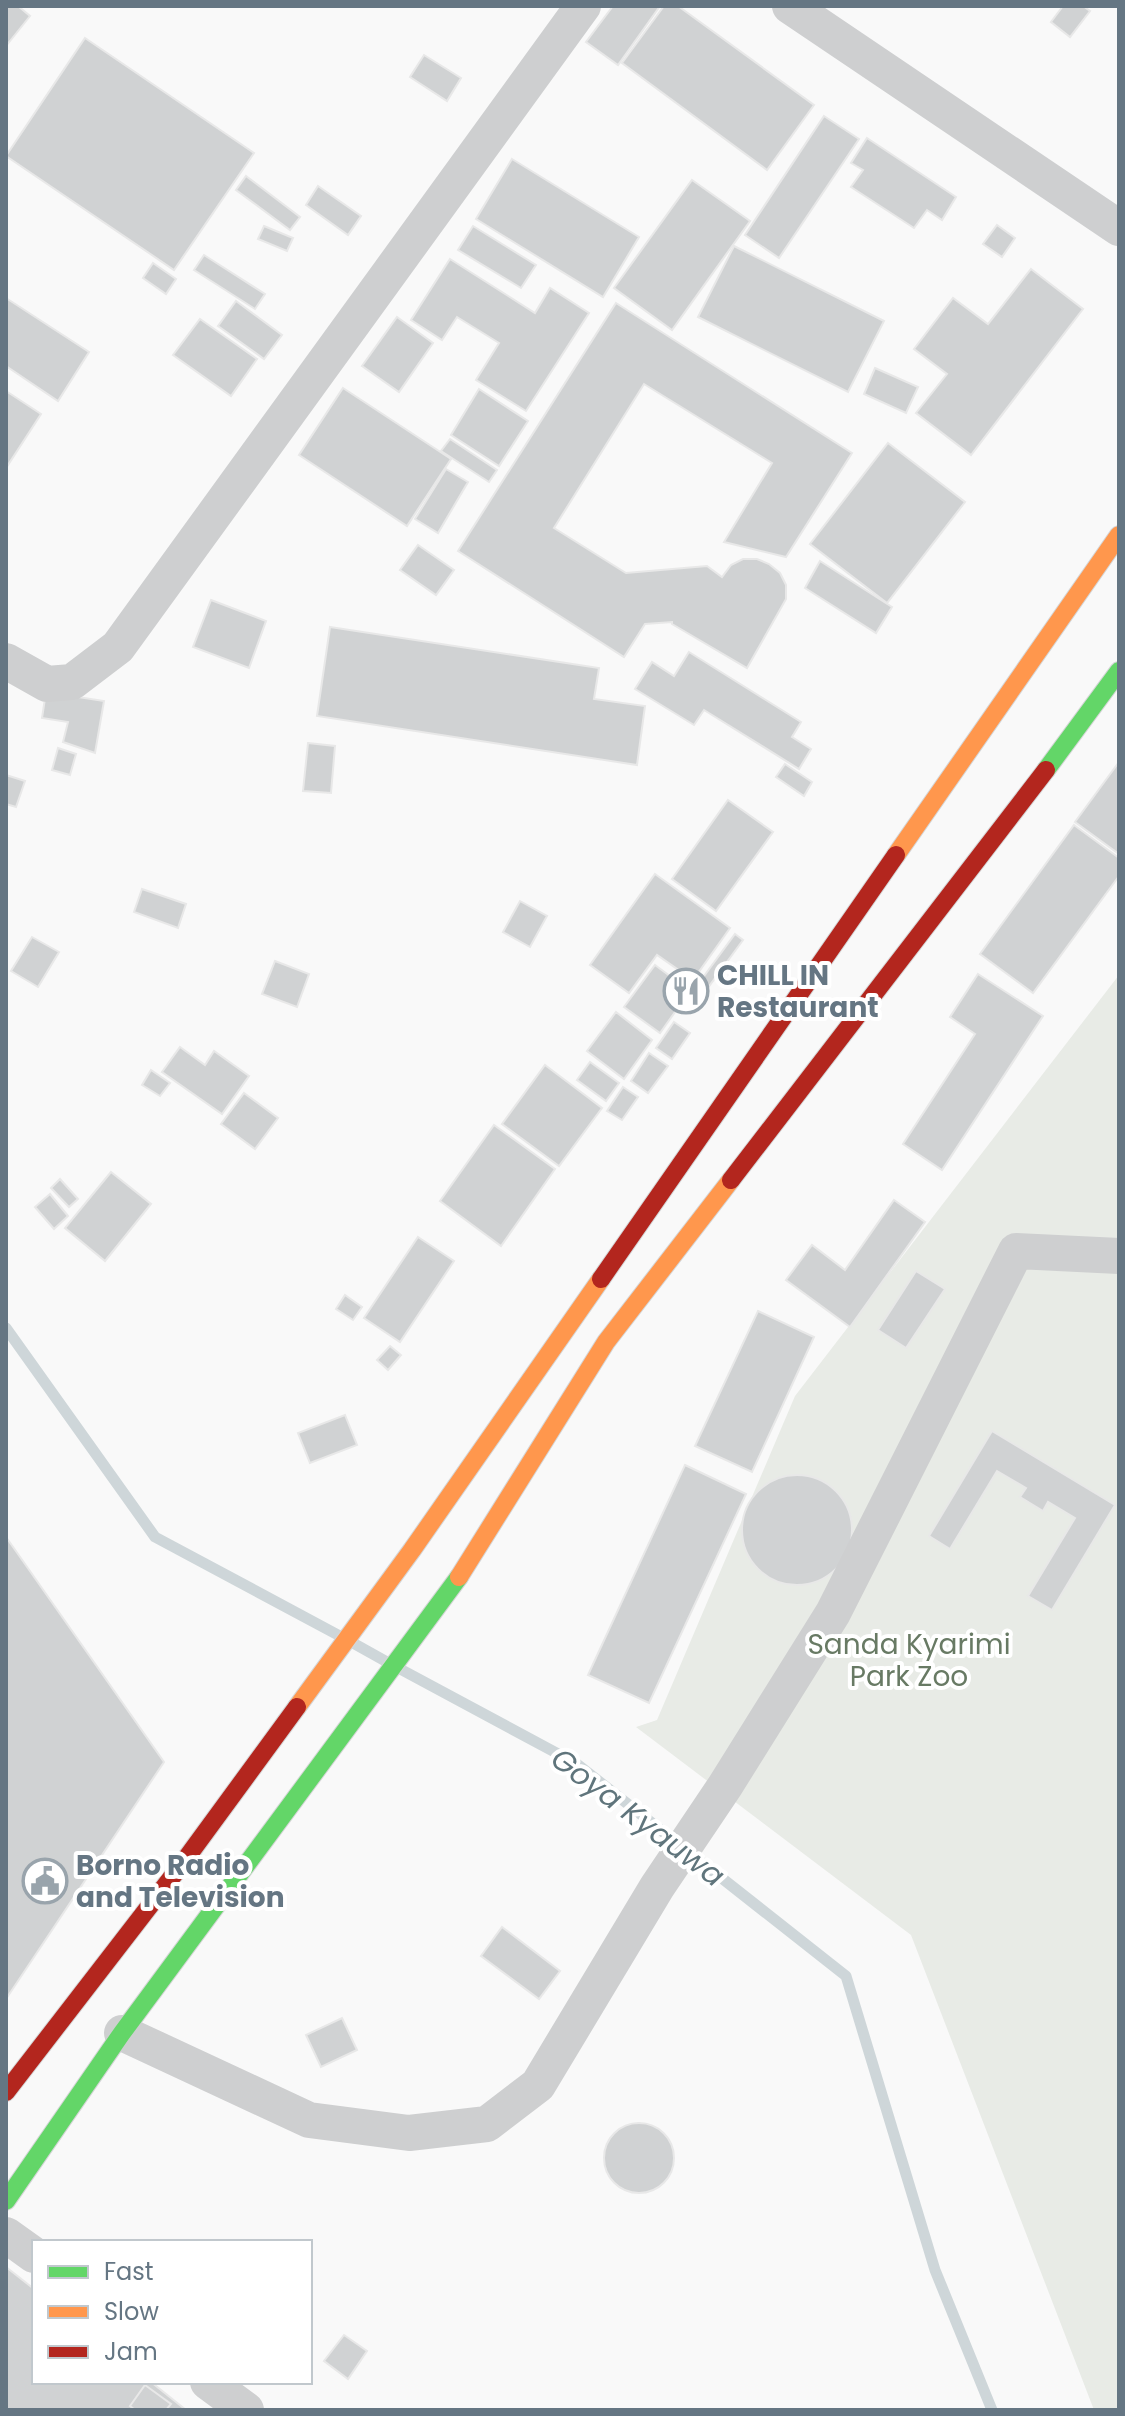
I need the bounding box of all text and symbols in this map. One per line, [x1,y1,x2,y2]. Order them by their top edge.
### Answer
place label: CHILL IN Restaurant [717,956,879,1027]
restaurant icon: CHILL IN Restaurant [662,967,710,1015]
park label: Sanda Kyarimi Park Zoo [807,1625,1011,1696]
water label: Goya Kyauwa [542,1737,734,1897]
place label: Borno Radio and Television [76,1846,285,1917]
public building icon: Borno Radio and Television [21,1857,69,1905]
legend [32,2240,312,2384]
text: Fast [104,2255,154,2288]
text: Slow [104,2295,159,2328]
text: Jam [104,2335,158,2368]

